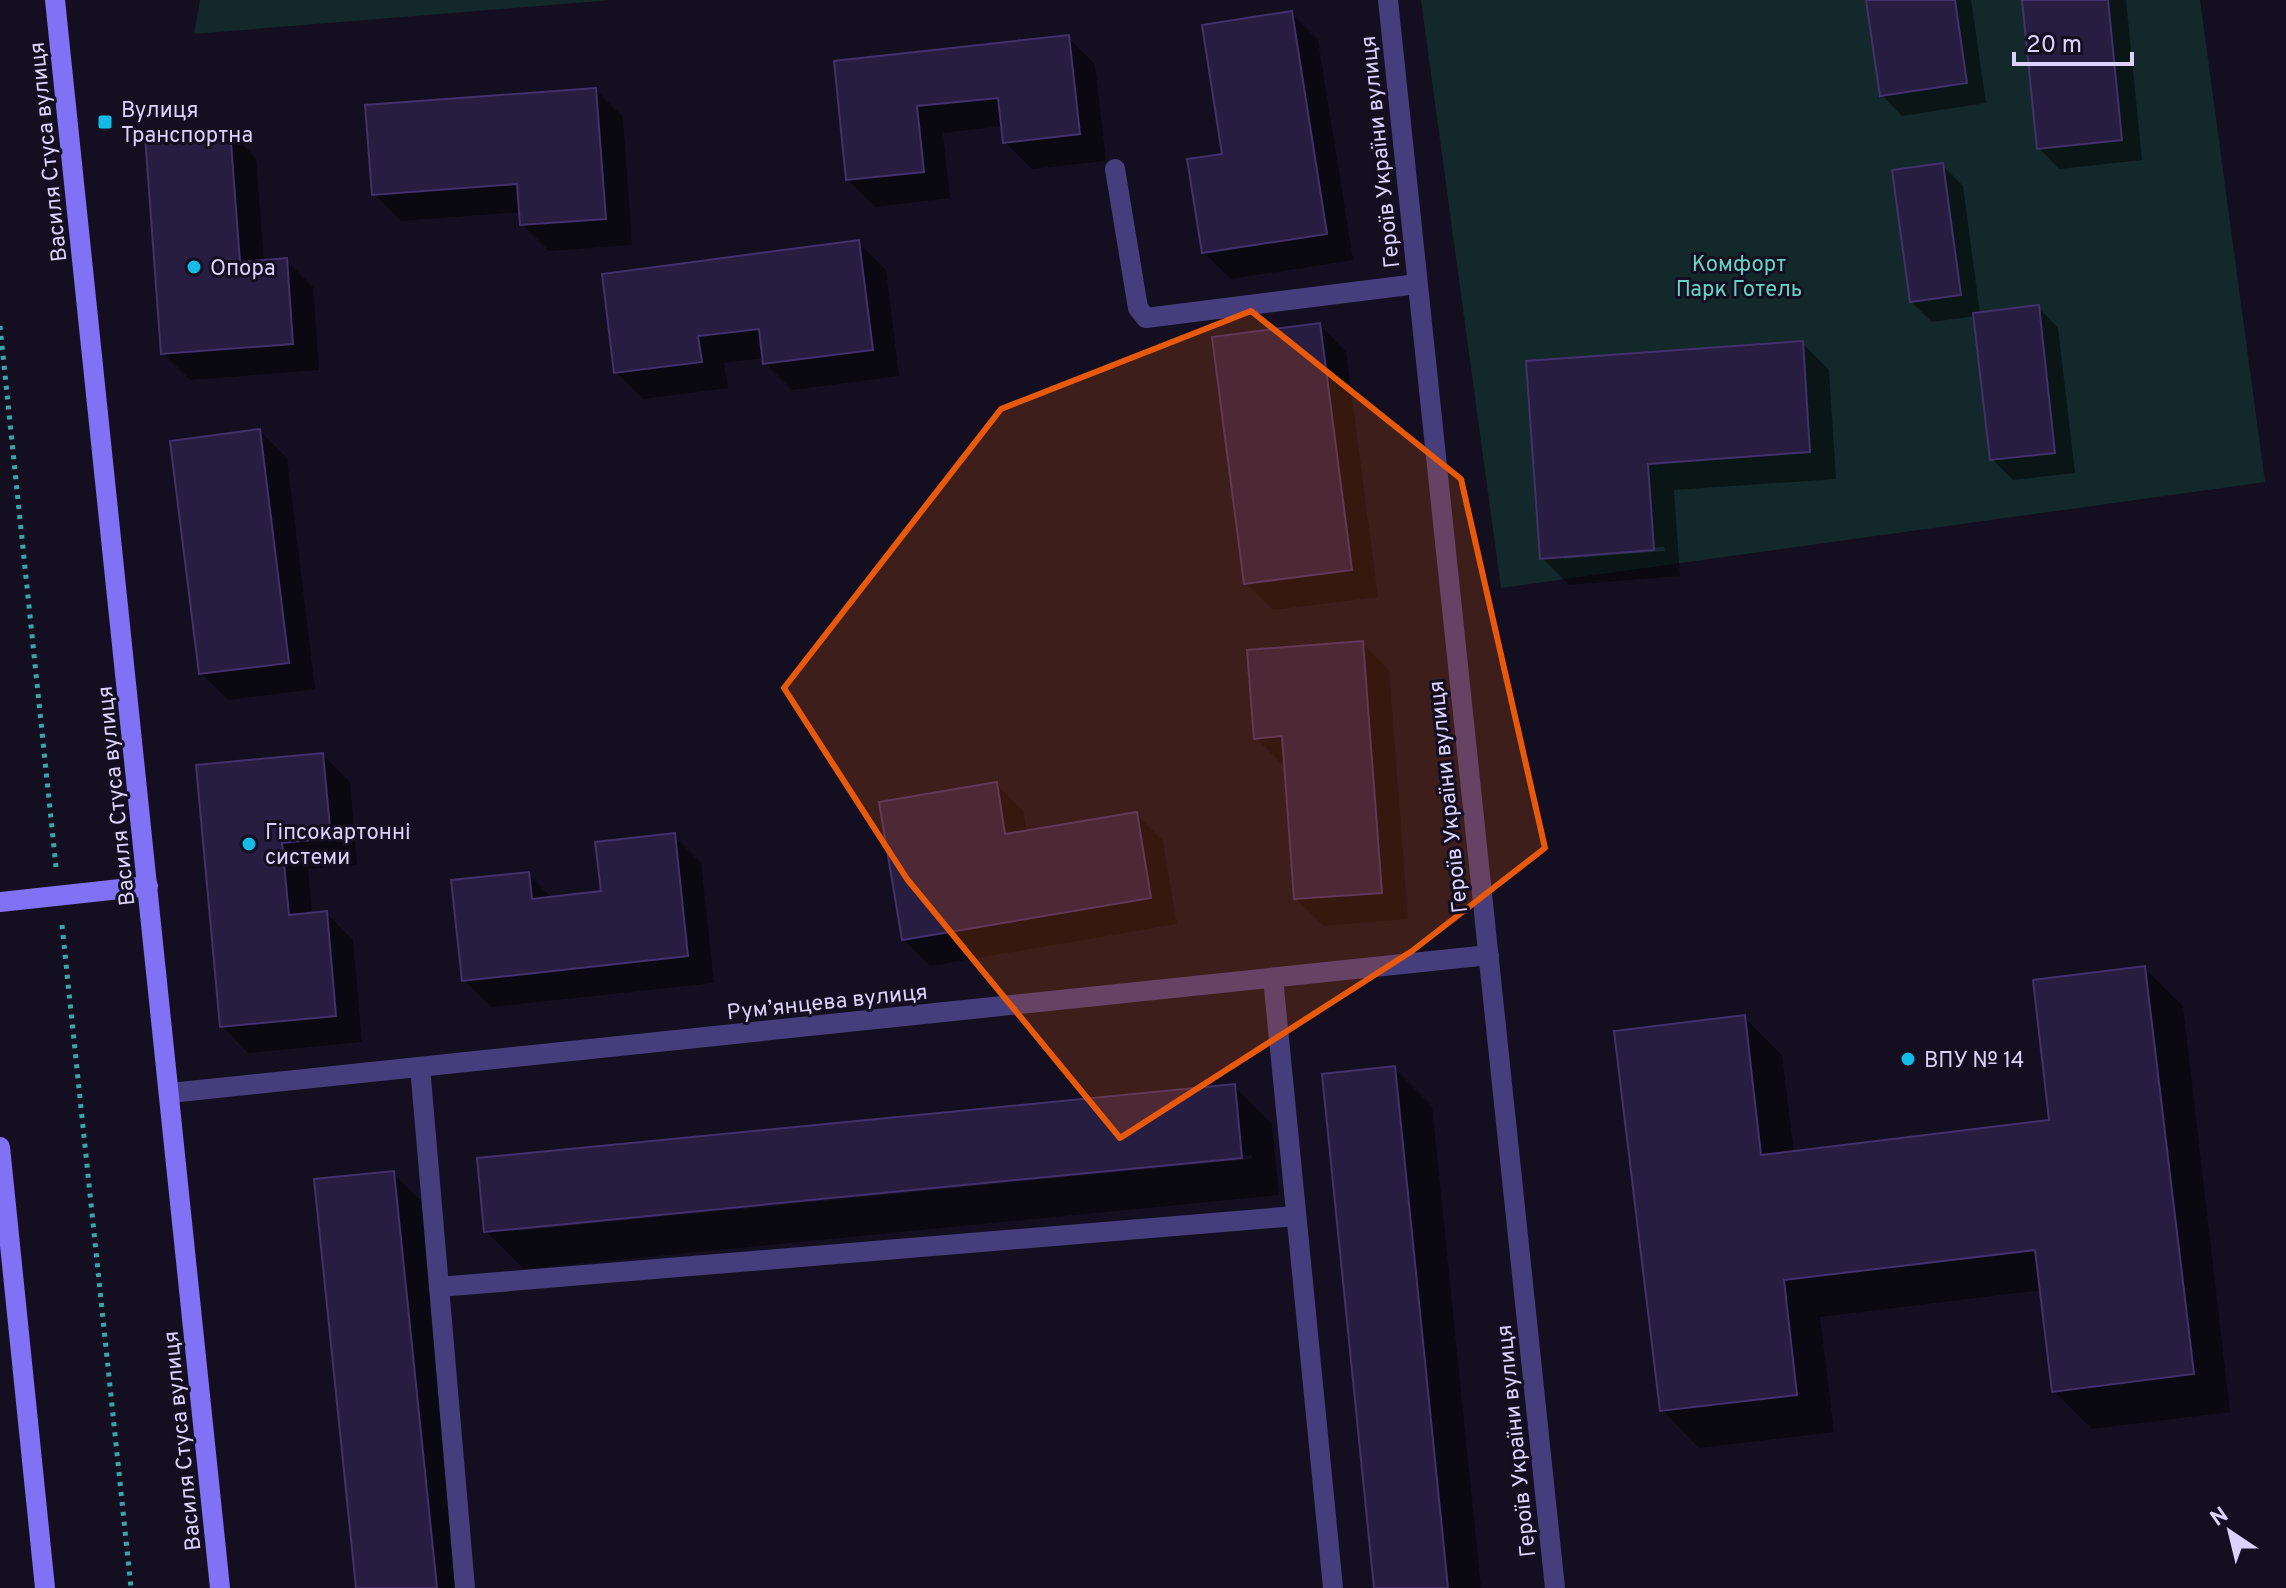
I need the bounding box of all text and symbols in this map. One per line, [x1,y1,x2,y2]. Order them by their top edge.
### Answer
scale bar [2014,16,2132,66]
text: 20 m [2026,31,2082,61]
street label: Героїв України вулиця [1356,34,1407,269]
street label: Василя Стуса вулиця [25,40,74,263]
place label: Вулиця Транспортна [121,98,253,150]
marker: Вулиця Транспортна [96,113,114,131]
park label: Комфорт Парк Готель [1676,252,1802,304]
place label: Опора [210,256,276,283]
marker: Опора [185,258,203,276]
street label: Героїв України вулиця [1424,679,1475,914]
street label: Василя Стуса вулиця [93,684,142,907]
place label: Гіпсокартонні системи [265,820,411,872]
marker: Гіпсокартонні системи [240,835,258,853]
street label: Рум’янцева вулиця [725,980,929,1027]
place label: ВПУ № 14 [1924,1048,2024,1075]
marker: ВПУ № 14 [1899,1050,1917,1068]
street label: Героїв України вулиця [1492,1323,1543,1558]
street label: Василя Стуса вулиця [159,1329,208,1552]
north arrow [2190,1492,2270,1572]
text: N [2206,1502,2234,1533]

